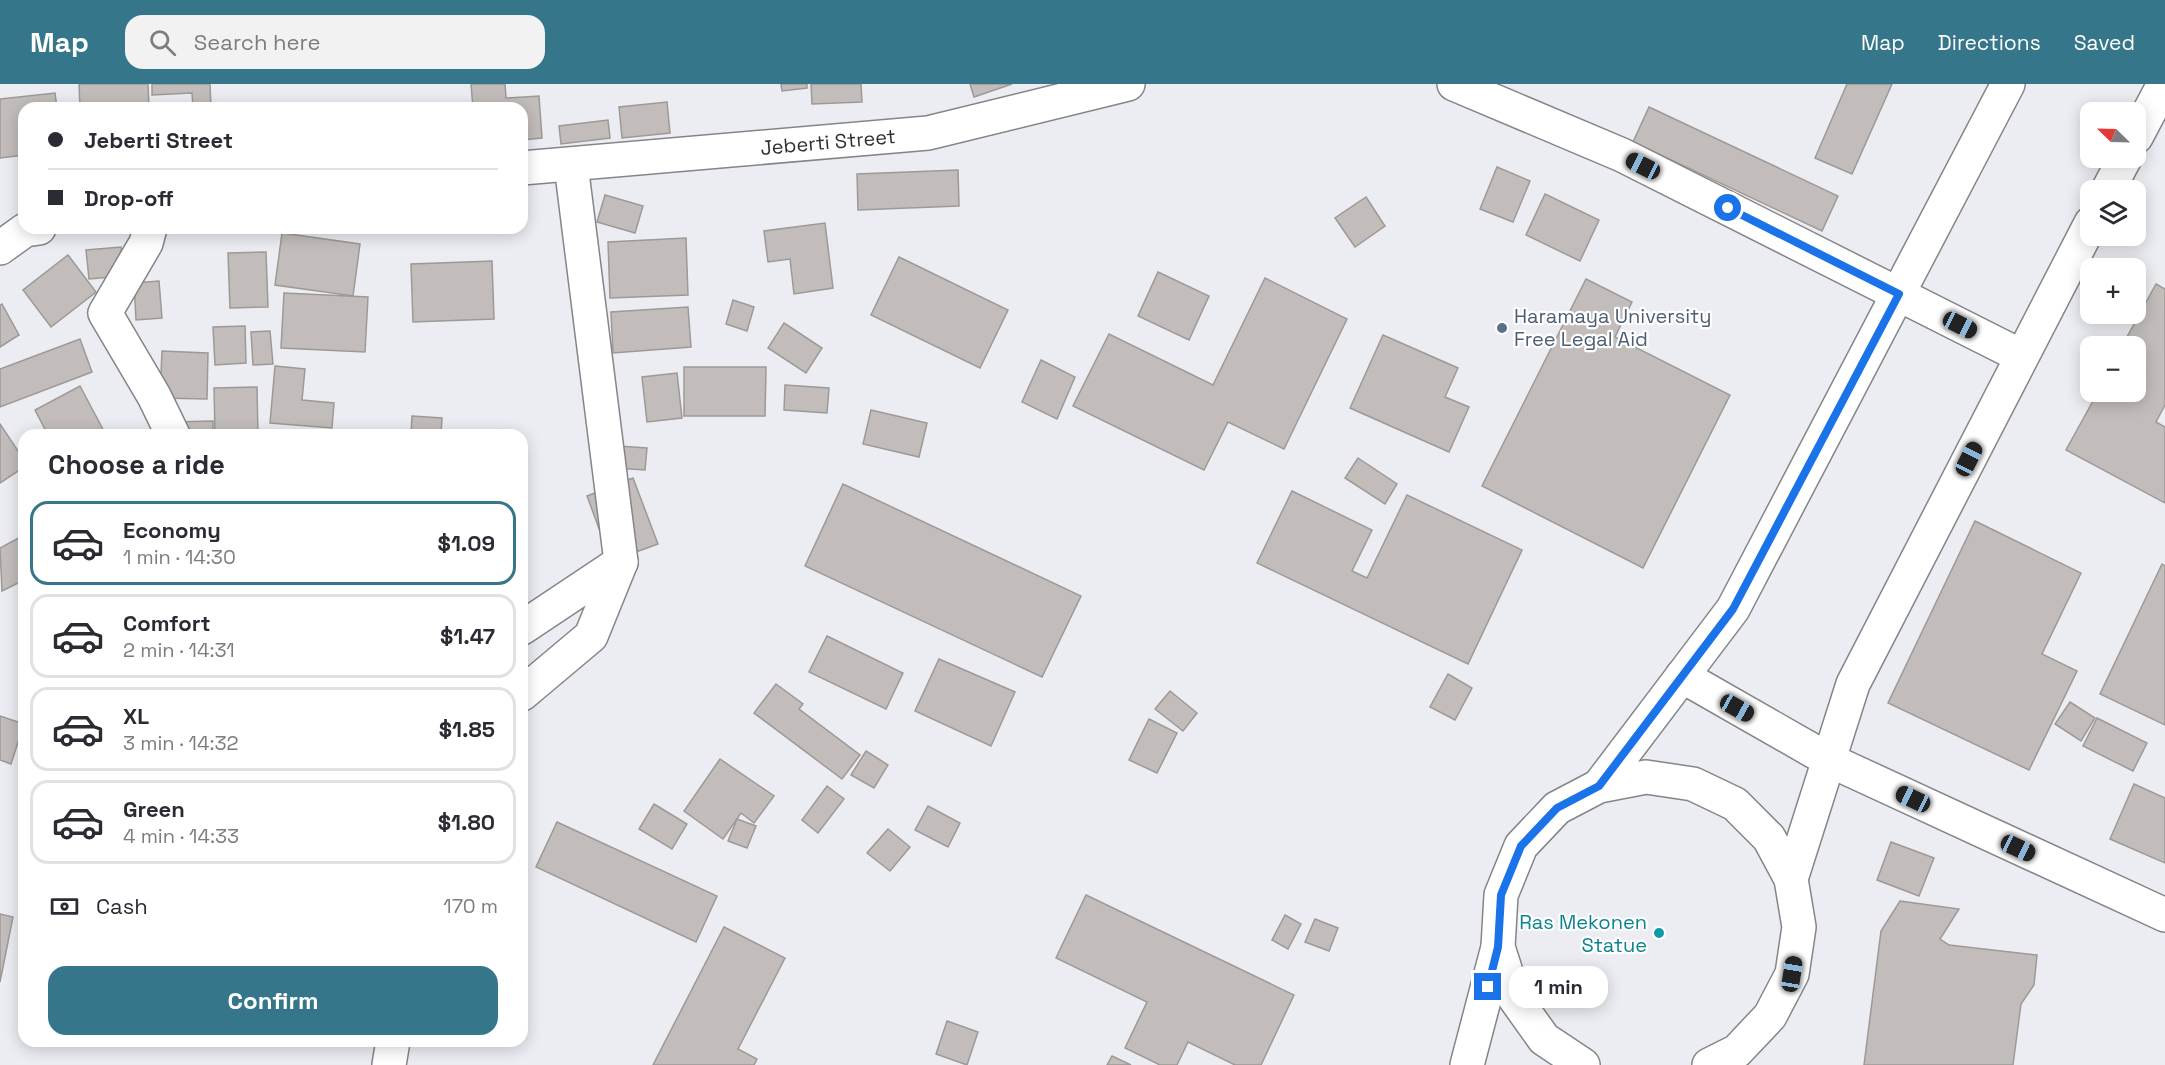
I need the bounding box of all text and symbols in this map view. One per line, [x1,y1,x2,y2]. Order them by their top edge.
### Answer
search box [125,15,545,69]
text: Map [30,24,89,60]
icon: search [146,26,179,59]
text: Search here [194,28,321,56]
text: Map [1861,29,1905,56]
text: Directions [1938,29,2041,56]
text: Saved [2074,29,2135,56]
north arrow [2080,102,2146,168]
map controls [2080,102,2146,402]
street label: Jeberti Street [759,123,897,161]
text: Jeberti Street [84,126,233,154]
car [1623,150,1663,182]
button: layers [2080,180,2146,246]
text: Drop-off [84,184,174,212]
route start [1714,194,1741,221]
button: + [2080,258,2146,324]
place label: Haramaya University Free Legal Aid [1514,303,1712,352]
car [1940,309,1980,341]
marker: Haramaya University Free Legal Aid [1495,321,1509,335]
button: − [2080,336,2146,402]
car [1953,439,1985,479]
text: Choose a ride [48,447,225,482]
icon: car [51,516,105,570]
text: Economy [123,516,221,544]
text: $1.09 [438,529,495,557]
text: 1 min · 14:30 [123,544,236,570]
icon: car [51,609,105,663]
text: Comfort [123,609,211,637]
text: $1.47 [440,622,495,650]
text: 2 min · 14:31 [123,637,235,663]
car [1717,691,1757,725]
icon: car [51,702,105,756]
text: XL [123,702,149,730]
text: $1.85 [439,715,495,743]
text: 3 min · 14:32 [123,730,239,756]
car [1893,783,1933,815]
icon: car [51,795,105,849]
text: Green [123,795,185,823]
text: $1.80 [438,808,495,836]
text: 4 min · 14:33 [123,823,239,849]
car [1998,832,2038,864]
icon: cash [48,890,81,923]
text: Cash [96,892,148,920]
text: 170 m [443,893,498,919]
place label: Ras Mekonen Statue [1519,909,1647,958]
marker: Ras Mekonen Statue [1652,926,1666,940]
car [1780,955,1804,993]
button: Confirm [48,966,498,1035]
callout: 1 min [1509,966,1608,1008]
route end [1474,973,1501,1000]
text: 1 min [1534,974,1583,1000]

